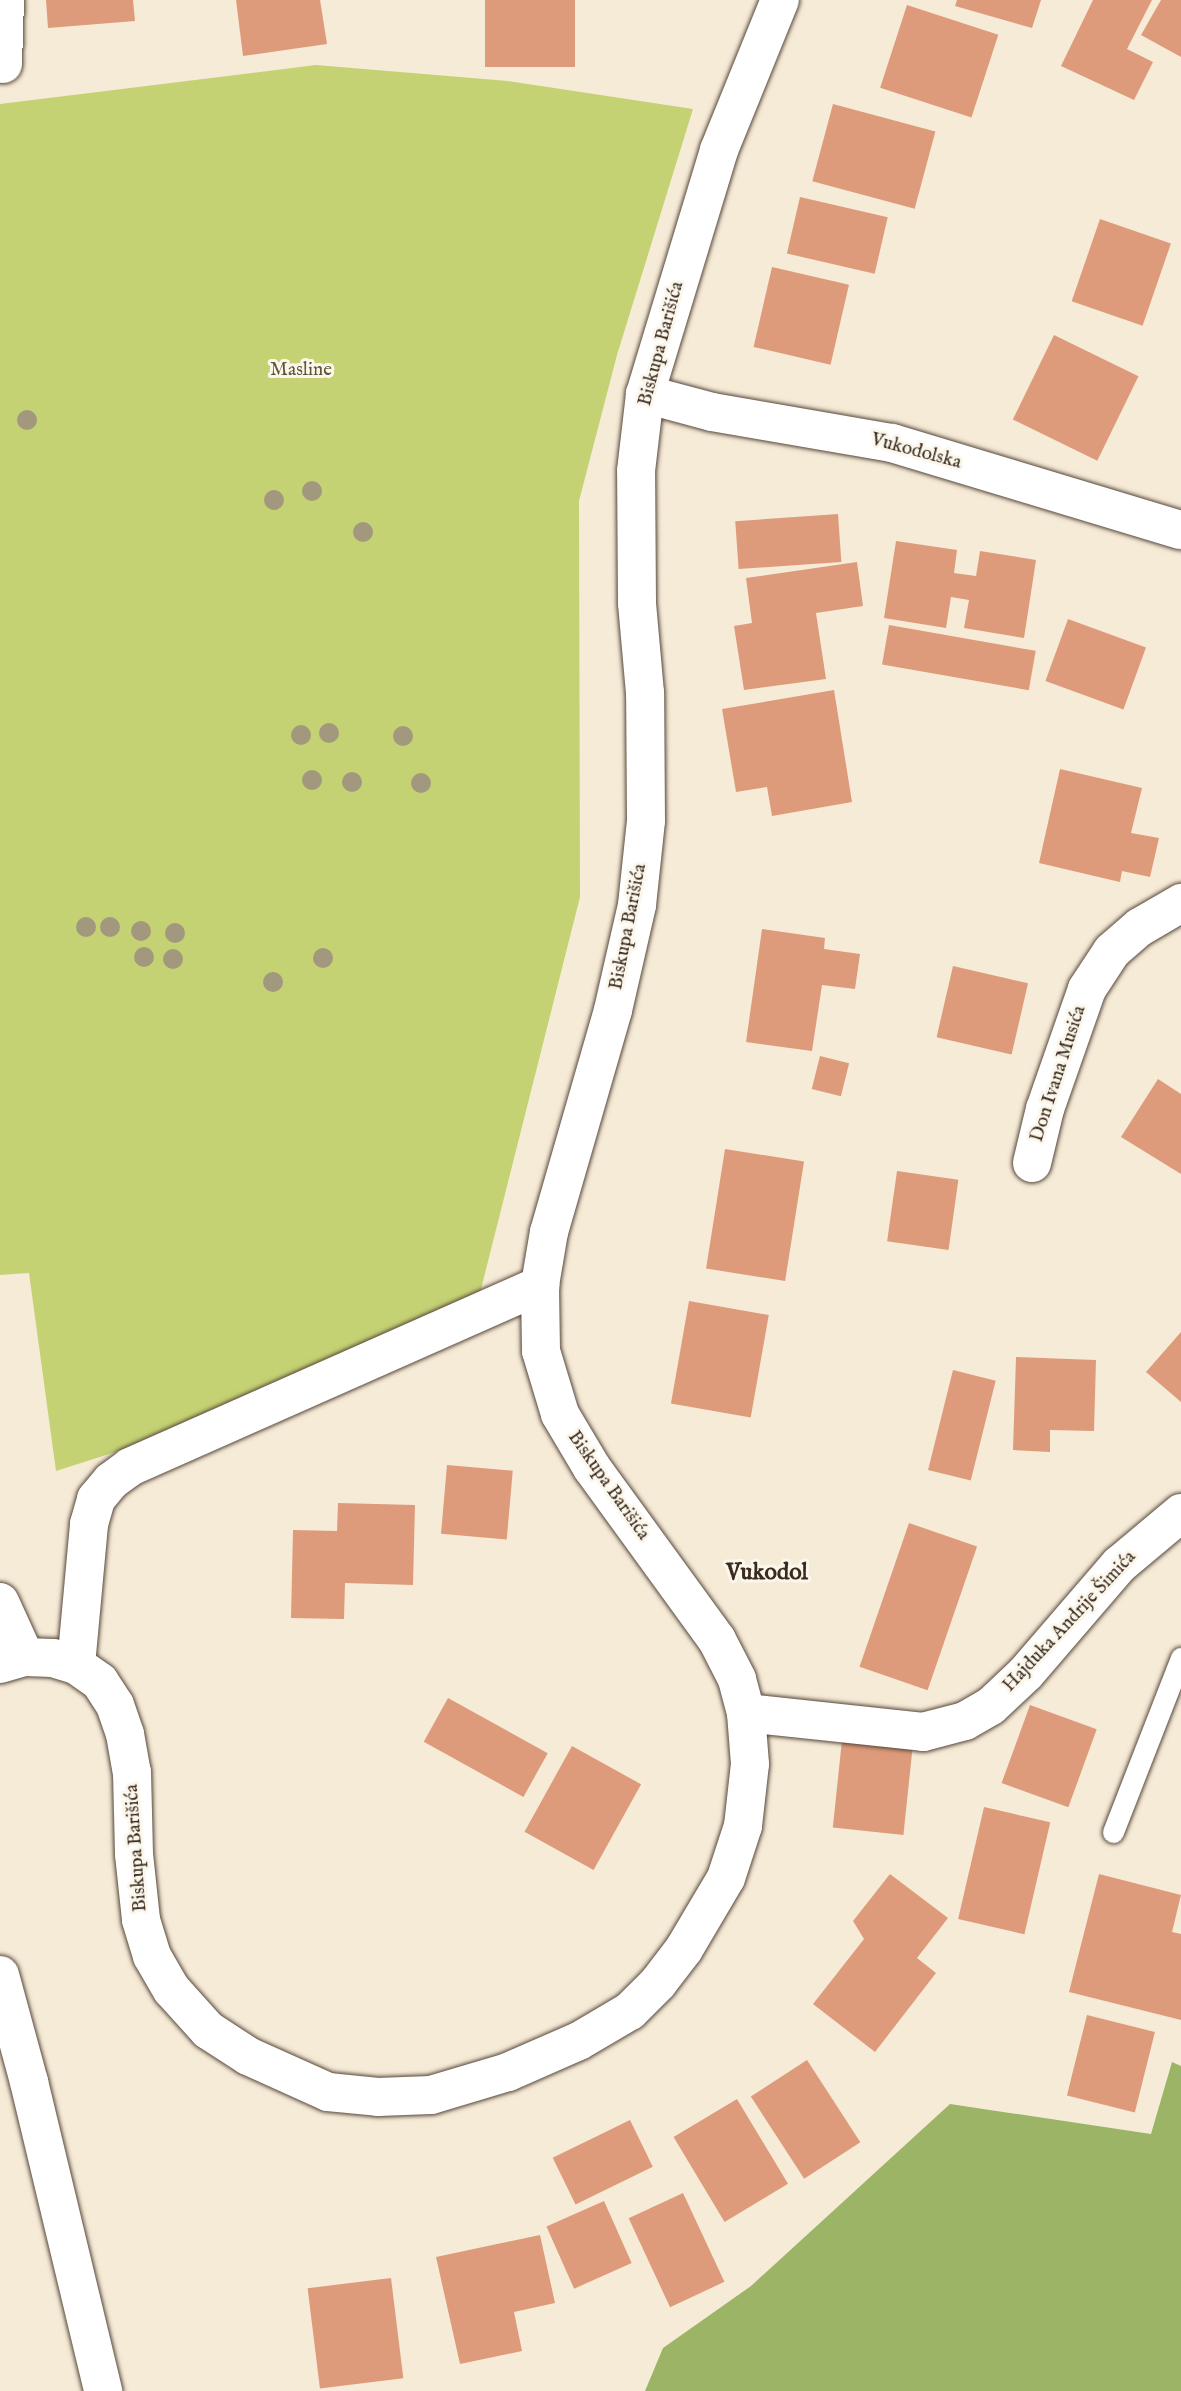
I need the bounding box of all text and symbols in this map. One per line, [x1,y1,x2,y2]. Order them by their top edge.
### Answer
street label: Biskupa Barišića [634,279,690,409]
park label: Masline [270,360,332,382]
street label: Vukodolska [868,429,964,475]
street label: Biskupa Barišića [606,862,652,992]
street label: Don Ivana Musića [1026,1003,1092,1145]
street label: Biskupa Barišića [562,1427,654,1545]
street label: Hajduka Andrije Šimića [999,1547,1141,1697]
district label: Vukodol [726,1559,808,1587]
street label: Biskupa Barišića [121,1783,153,1913]

